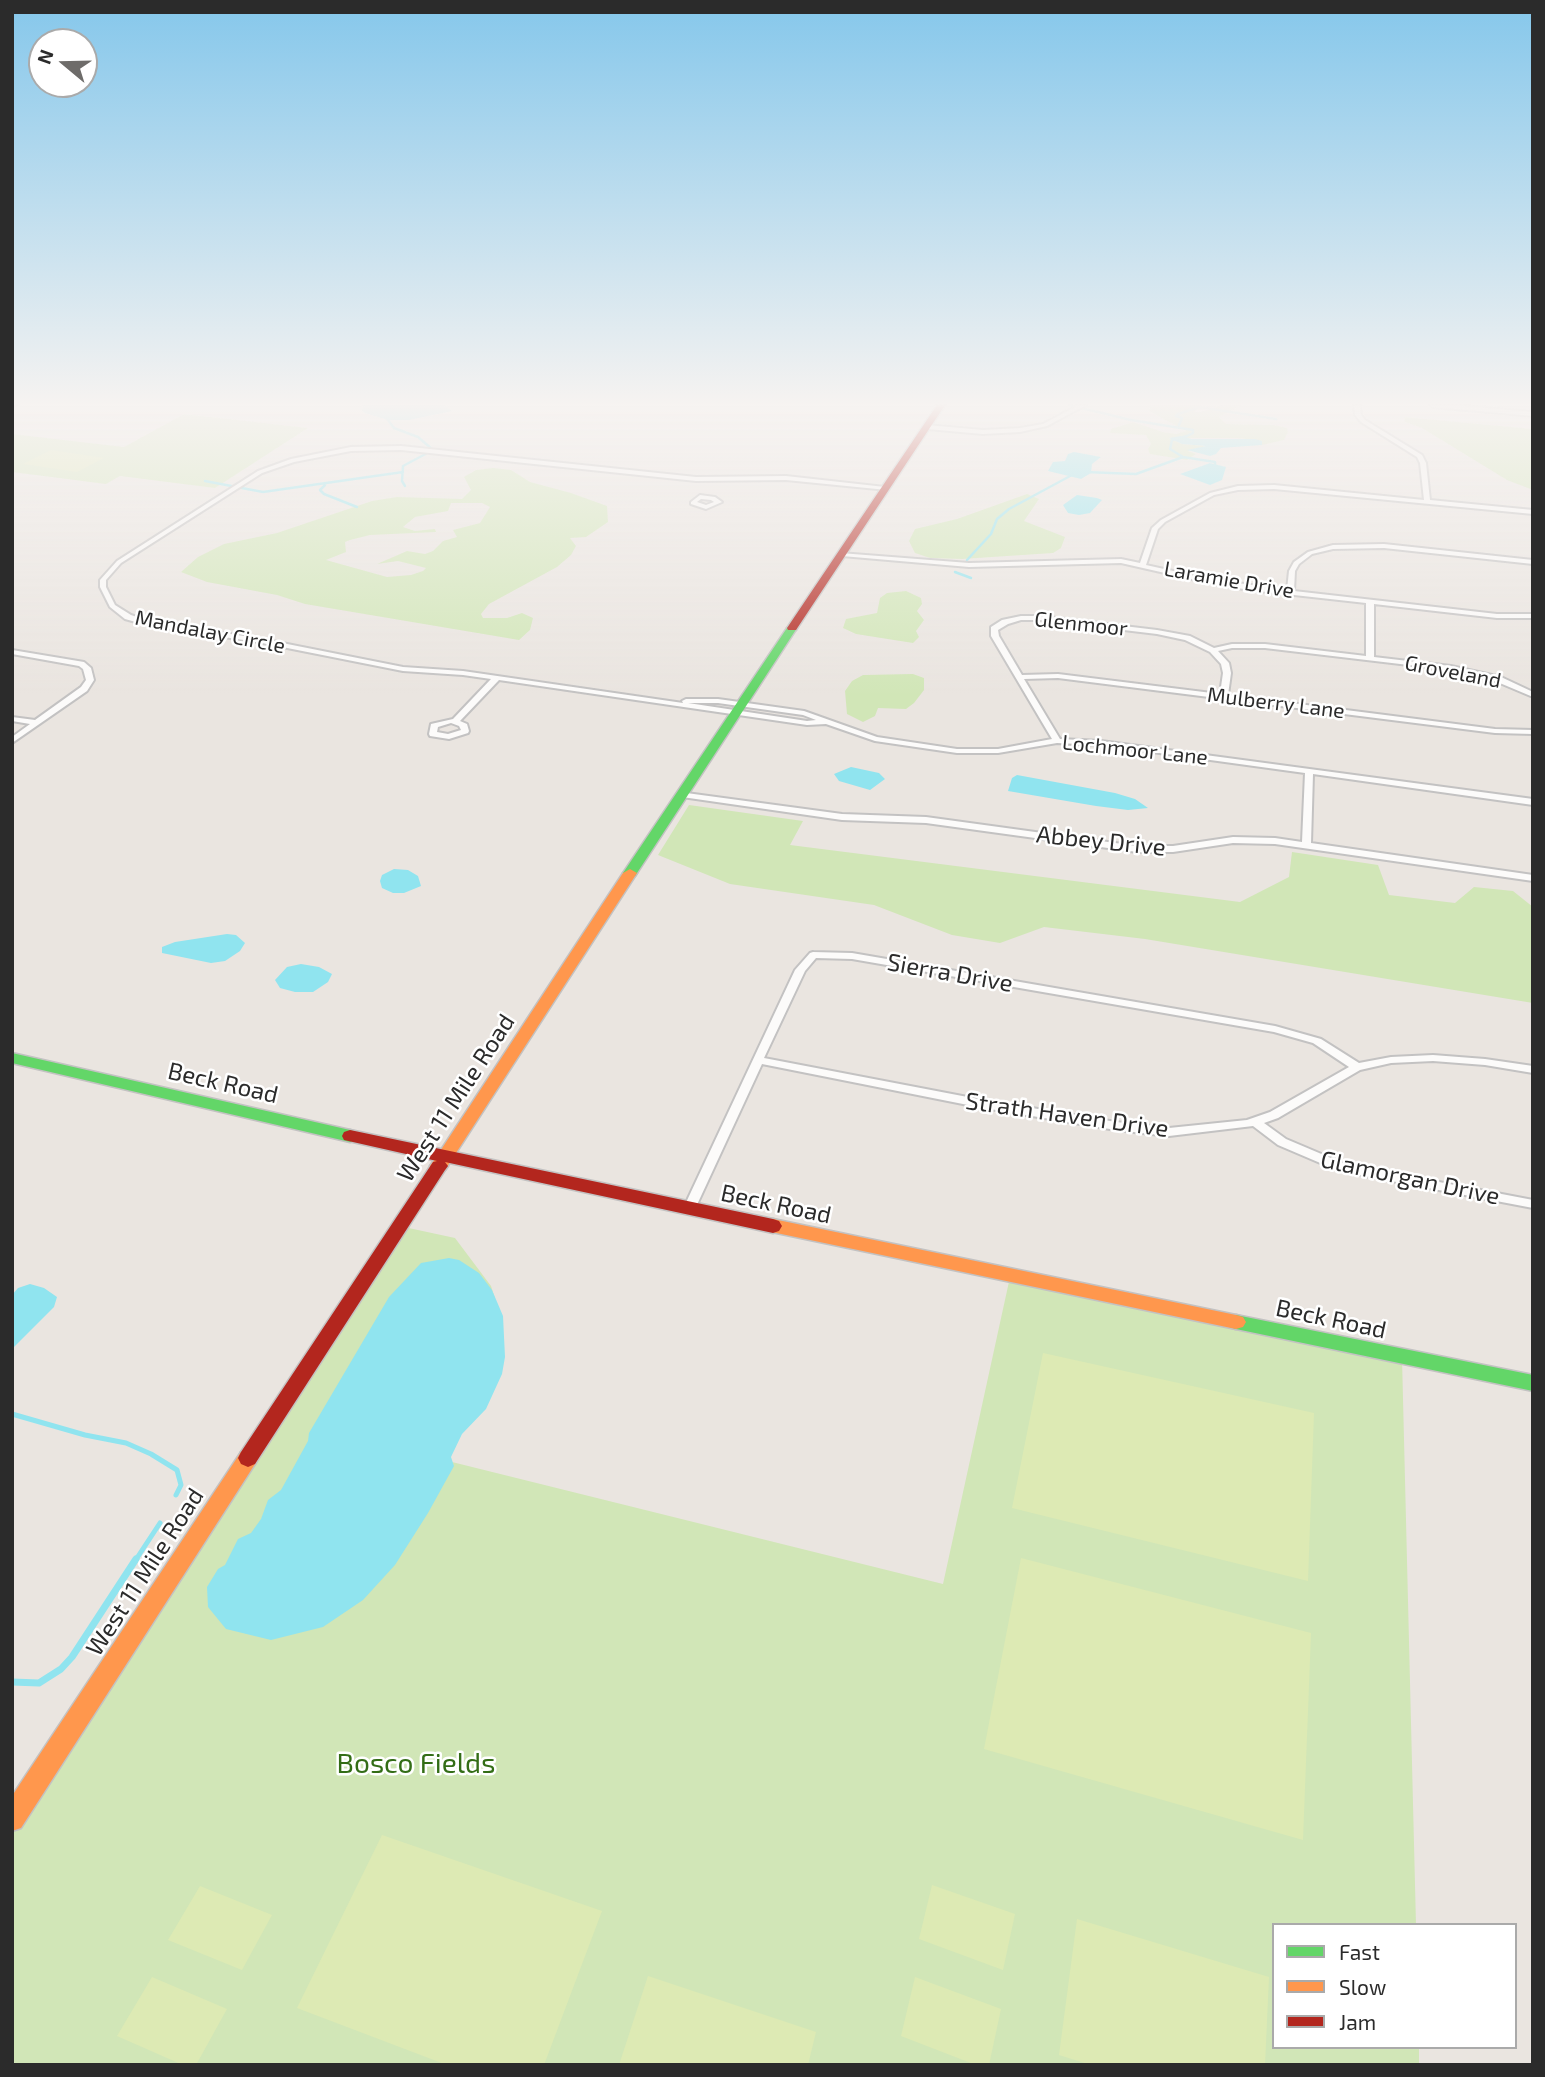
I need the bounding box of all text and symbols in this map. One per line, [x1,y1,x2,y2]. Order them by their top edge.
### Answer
north arrow [28,28,98,98]
text: N [31,46,58,67]
street label: Laramie Drive [1162,556,1296,604]
street label: Mandalay Circle [133,605,287,659]
street label: Glenmoor [1033,607,1129,641]
street label: Groveland [1403,650,1503,694]
street label: Mulberry Lane [1206,682,1346,724]
street label: Lochmoor Lane [1061,730,1209,770]
street label: Abbey Drive [1035,820,1167,862]
street label: Sierra Drive [885,948,1015,998]
street label: West 11 Mile Road [391,1009,521,1187]
street label: Beck Road [165,1056,281,1110]
street label: Strath Haven Drive [964,1086,1170,1144]
street label: Glamorgan Drive [1318,1145,1502,1211]
street label: Beck Road [718,1178,834,1230]
street label: Beck Road [1273,1293,1389,1345]
street label: West 11 Mile Road [80,1483,210,1661]
park label: Bosco Fields [337,1747,495,1781]
legend [1272,1923,1517,2049]
text: Fast [1339,1939,1380,1964]
text: Slow [1339,1974,1386,1999]
text: Jam [1339,2009,1376,2034]

